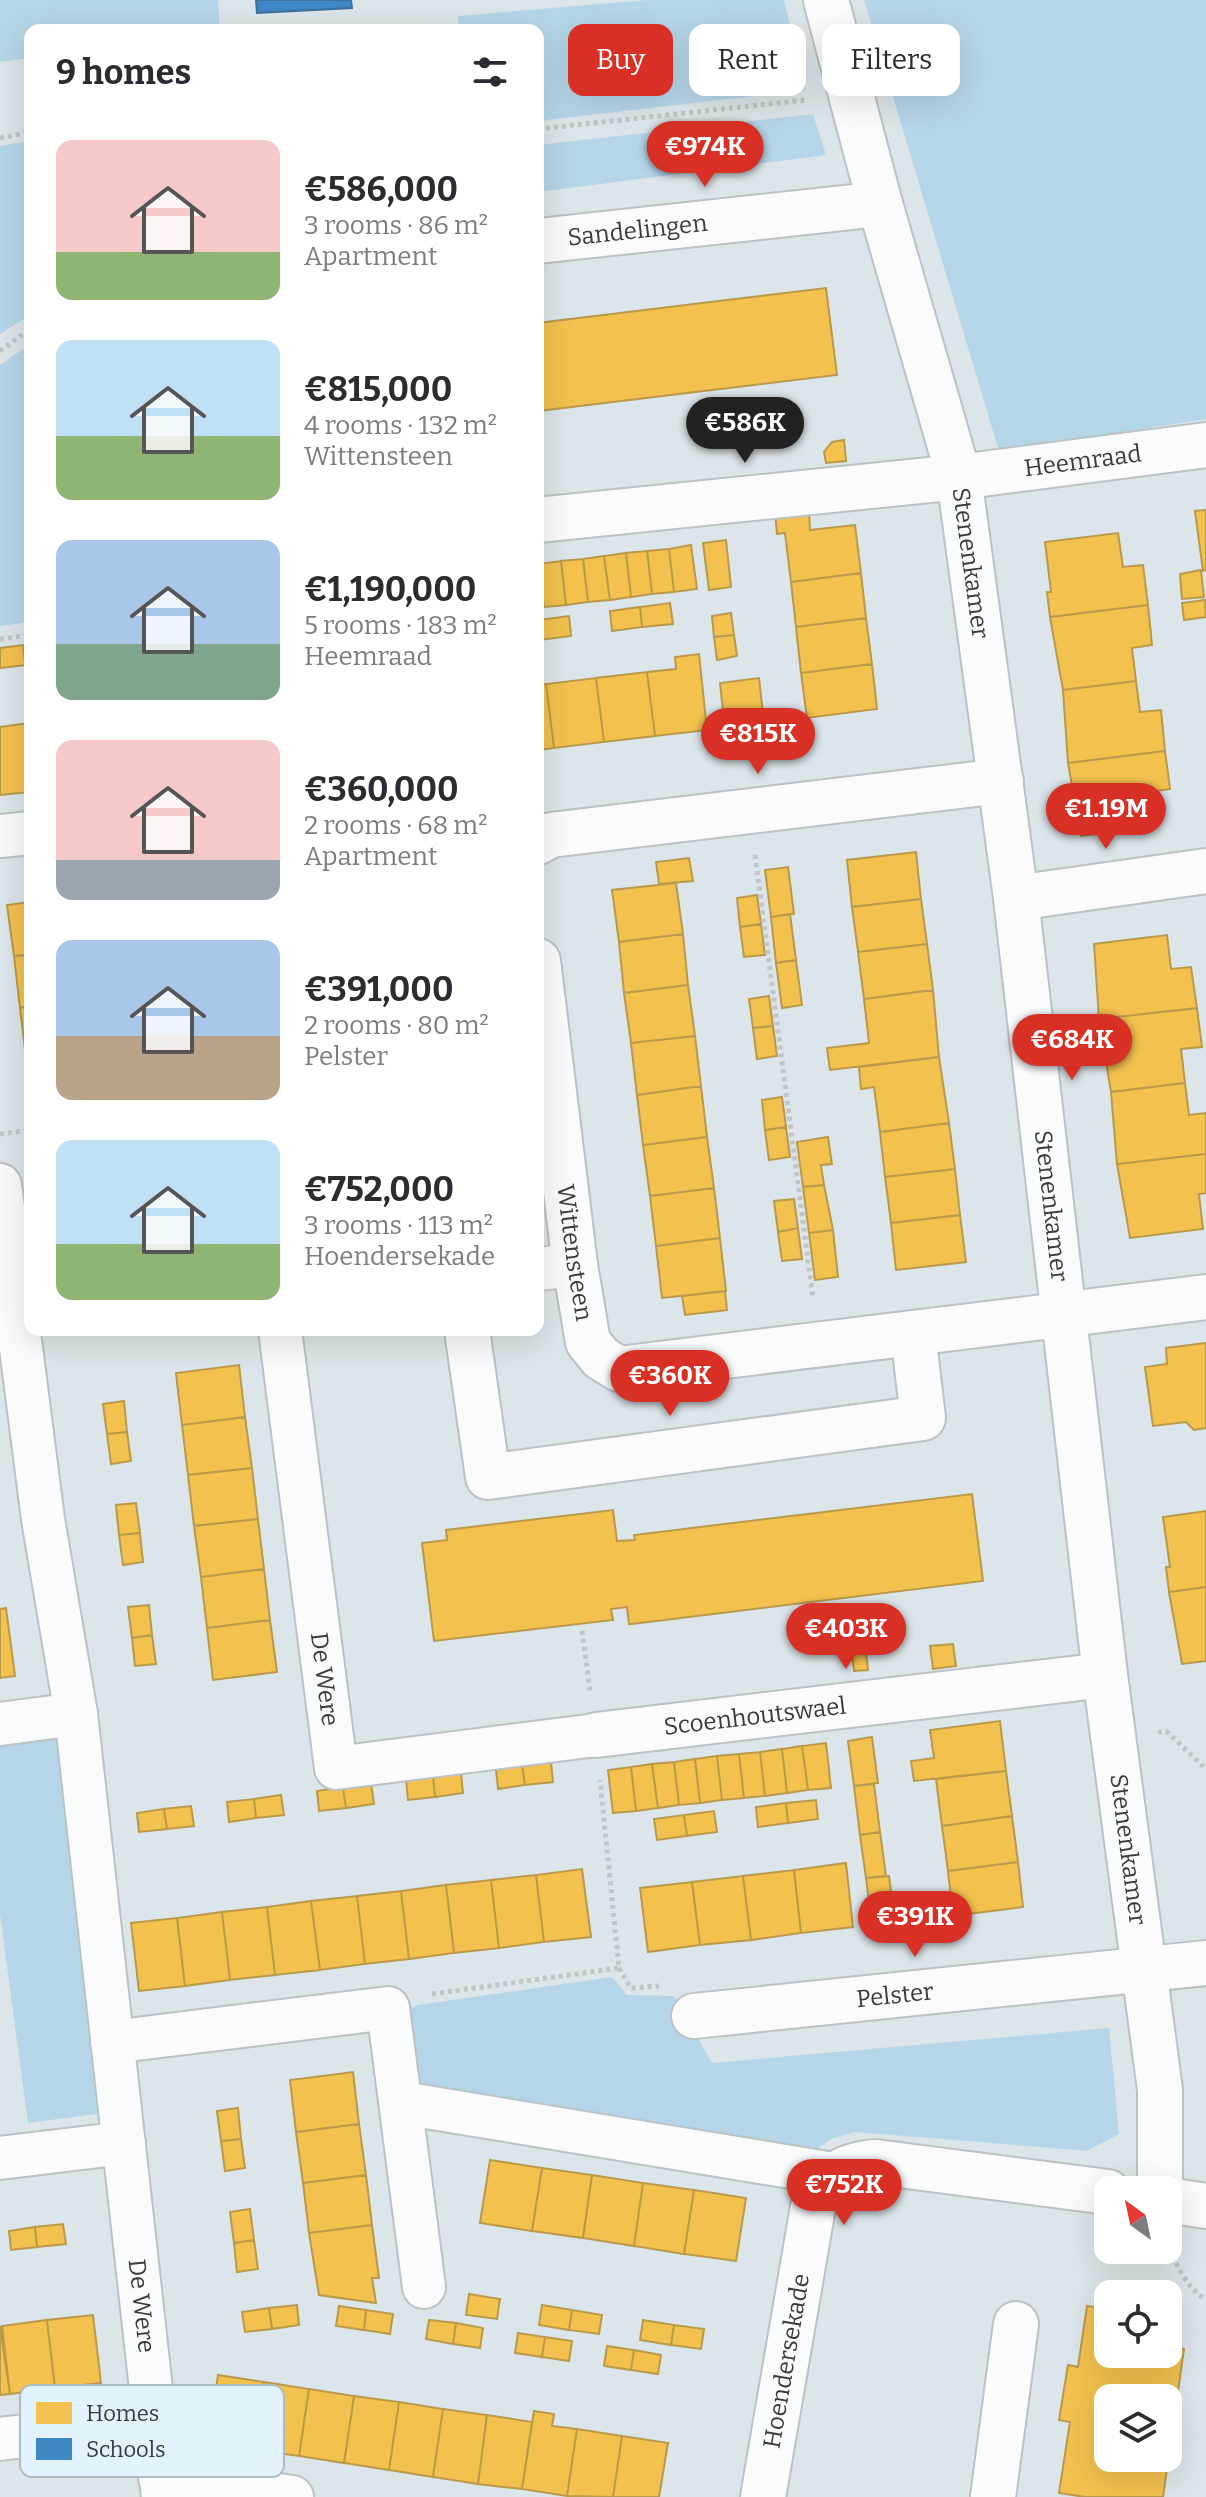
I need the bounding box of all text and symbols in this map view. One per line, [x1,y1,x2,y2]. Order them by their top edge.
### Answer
chip: Buy [568,24,673,96]
chip: Rent [689,24,806,96]
chip: Filters [822,24,960,96]
icon: filters [468,50,512,94]
text: 9 homes [56,52,191,93]
pin: €974K [649,121,761,189]
text: €974K [665,131,745,162]
text: €586,000 [304,169,458,210]
icon: home [120,172,216,268]
street label: Sandelingen [566,209,709,252]
text: 3 rooms · 86 m² [304,210,488,241]
text: Apartment [304,241,437,272]
text: €815,000 [304,369,452,410]
icon: home [120,372,216,468]
pin: €586K [689,397,801,465]
text: €586K [704,407,786,438]
text: 4 rooms · 132 m² [304,410,497,441]
street label: Heemraad [1022,439,1143,482]
text: Wittensteen [304,441,453,472]
street label: Stenenkamer [947,486,995,641]
text: €1,190,000 [304,569,476,610]
icon: home [120,572,216,668]
text: 5 rooms · 183 m² [304,610,497,641]
text: Heemraad [304,641,432,672]
pin: €815K [702,708,814,776]
text: €815K [719,718,797,749]
text: €360,000 [304,769,459,810]
icon: home [120,772,216,868]
pin: €1.19M [1041,783,1171,851]
text: €1.19M [1064,793,1148,824]
text: 2 rooms · 68 m² [304,810,487,841]
text: Apartment [304,841,437,872]
text: €391,000 [304,969,454,1010]
icon: home [120,972,216,1068]
text: 2 rooms · 80 m² [304,1010,489,1041]
pin: €684K [1016,1014,1128,1082]
text: €684K [1030,1024,1114,1055]
text: Pelster [304,1041,388,1072]
street label: Stenenkamer [1029,1129,1074,1283]
text: €752,000 [304,1169,454,1210]
icon: home [120,1172,216,1268]
street label: Wittensteen [551,1183,598,1323]
text: 3 rooms · 113 m² [304,1210,493,1241]
text: Hoendersekade [304,1241,495,1272]
pin: €360K [614,1350,726,1418]
text: €360K [628,1360,712,1391]
pin: €403K [790,1603,902,1671]
text: €403K [804,1613,888,1644]
street label: De Were [305,1631,345,1728]
street label: Scoenhoutswael [662,1692,848,1741]
street label: Stenenkamer [1104,1772,1152,1927]
pin: €391K [859,1891,971,1959]
text: €391K [876,1901,954,1932]
street label: Pelster [855,1977,935,2013]
pin: €752K [788,2159,900,2227]
text: €752K [805,2169,883,2200]
north arrow [1094,2176,1182,2264]
map controls [1094,2176,1182,2472]
street label: De Were [123,2257,161,2354]
street label: Hoendersekade [758,2272,815,2450]
button: locate [1094,2280,1182,2368]
button: layers [1094,2384,1182,2472]
legend [20,2385,284,2477]
text: Homes [86,2400,159,2427]
text: Schools [86,2436,166,2463]

